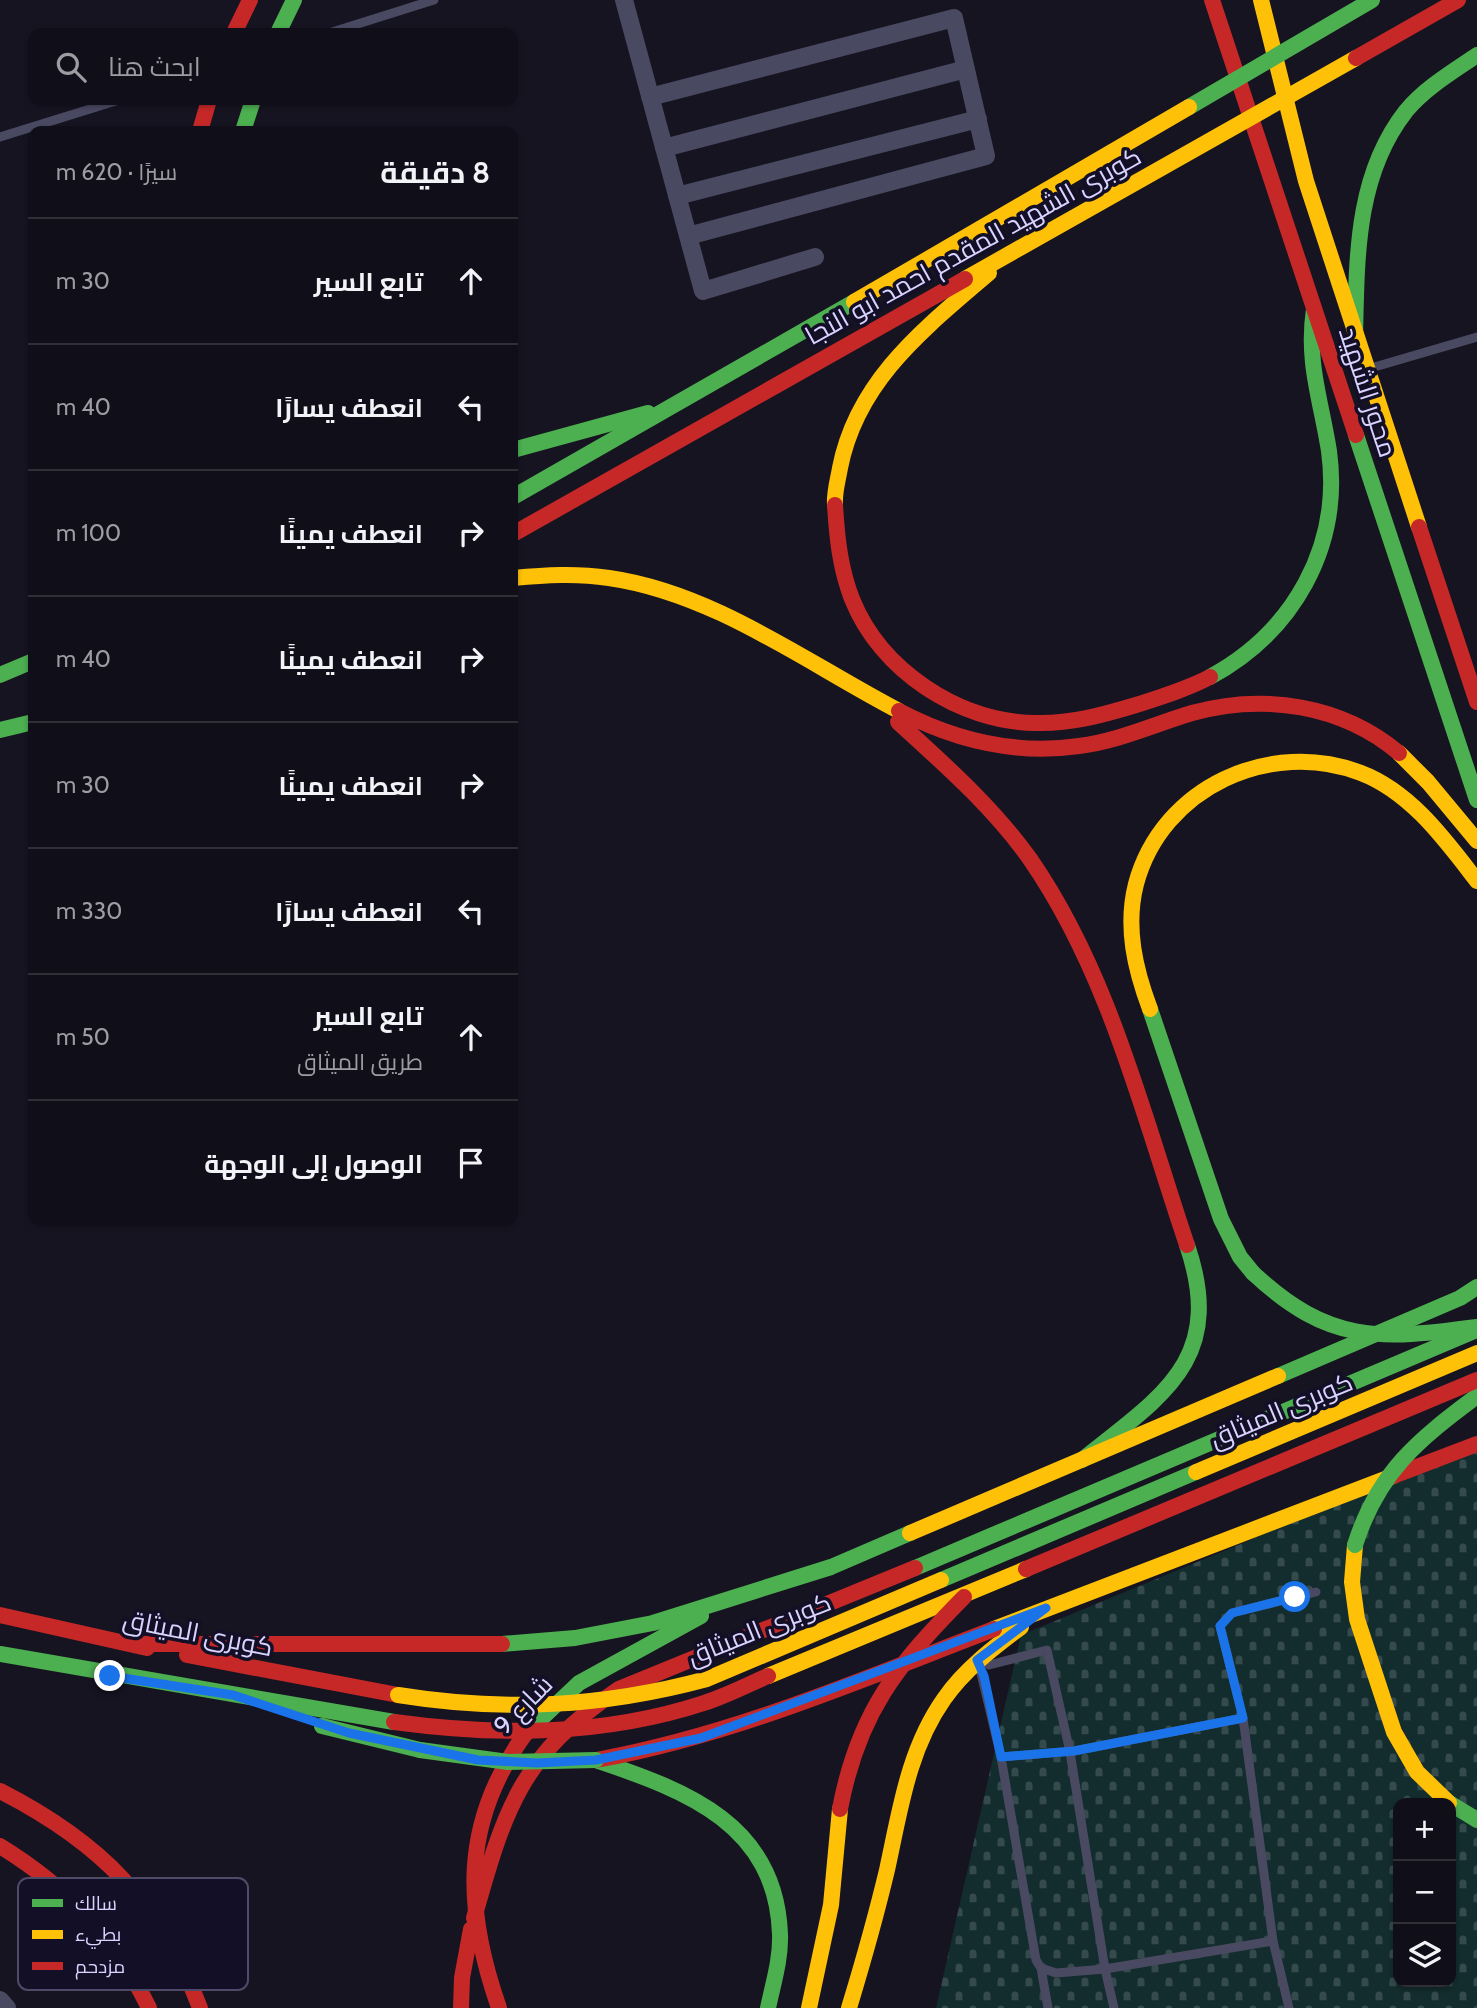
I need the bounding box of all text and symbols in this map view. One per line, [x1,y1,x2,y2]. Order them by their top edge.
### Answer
search box [28,28,518,105]
icon: search [52,48,90,86]
text: ابحث هنا [108,51,201,83]
street label: كوبرى الشهيد المقدم احمد ابو النجا [799,140,1148,354]
text: 8 دقيقة [380,154,490,191]
text: سيرًا · 620 m [56,158,177,186]
icon: ahead [452,262,490,300]
text: تابع السير [314,266,423,298]
text: 30 m [56,267,110,295]
street label: محور الشهيد [1332,323,1404,461]
icon: left [452,388,490,426]
text: انعطف يسارًا [275,392,423,424]
text: 40 m [56,393,111,421]
icon: right [452,514,490,552]
text: انعطف يمينًا [279,518,423,550]
text: 100 m [56,519,121,547]
icon: right [452,640,490,678]
text: انعطف يمينًا [279,644,423,676]
text: 40 m [56,645,111,673]
icon: right [452,766,490,804]
text: انعطف يمينًا [279,770,423,802]
text: 30 m [56,771,110,799]
icon: left [452,892,490,930]
text: انعطف يسارًا [275,896,423,928]
text: 330 m [56,897,122,925]
text: تابع السير [314,1000,423,1032]
icon: ahead [452,1018,490,1056]
text: 50 m [56,1023,110,1051]
text: طريق الميثاق [297,1048,423,1076]
icon: arrive [452,1144,490,1182]
text: الوصول إلى الوجهة [204,1148,423,1180]
street label: كوبرى الميثاق [1205,1366,1357,1454]
route start [1279,1581,1310,1612]
street label: كوبرى الميثاق [682,1586,836,1672]
street label: كوبرى الميثاق [120,1603,276,1663]
route end [94,1660,125,1691]
street label: شارع 9 [487,1668,560,1742]
map controls [1393,1798,1456,1987]
button: + [1393,1798,1456,1861]
button: − [1393,1861,1456,1924]
legend [18,1878,248,1990]
text: سالك [75,1892,117,1915]
text: بطيء [75,1923,121,1949]
button: layers [1393,1924,1456,1987]
text: مزدحم [75,1955,125,1980]

